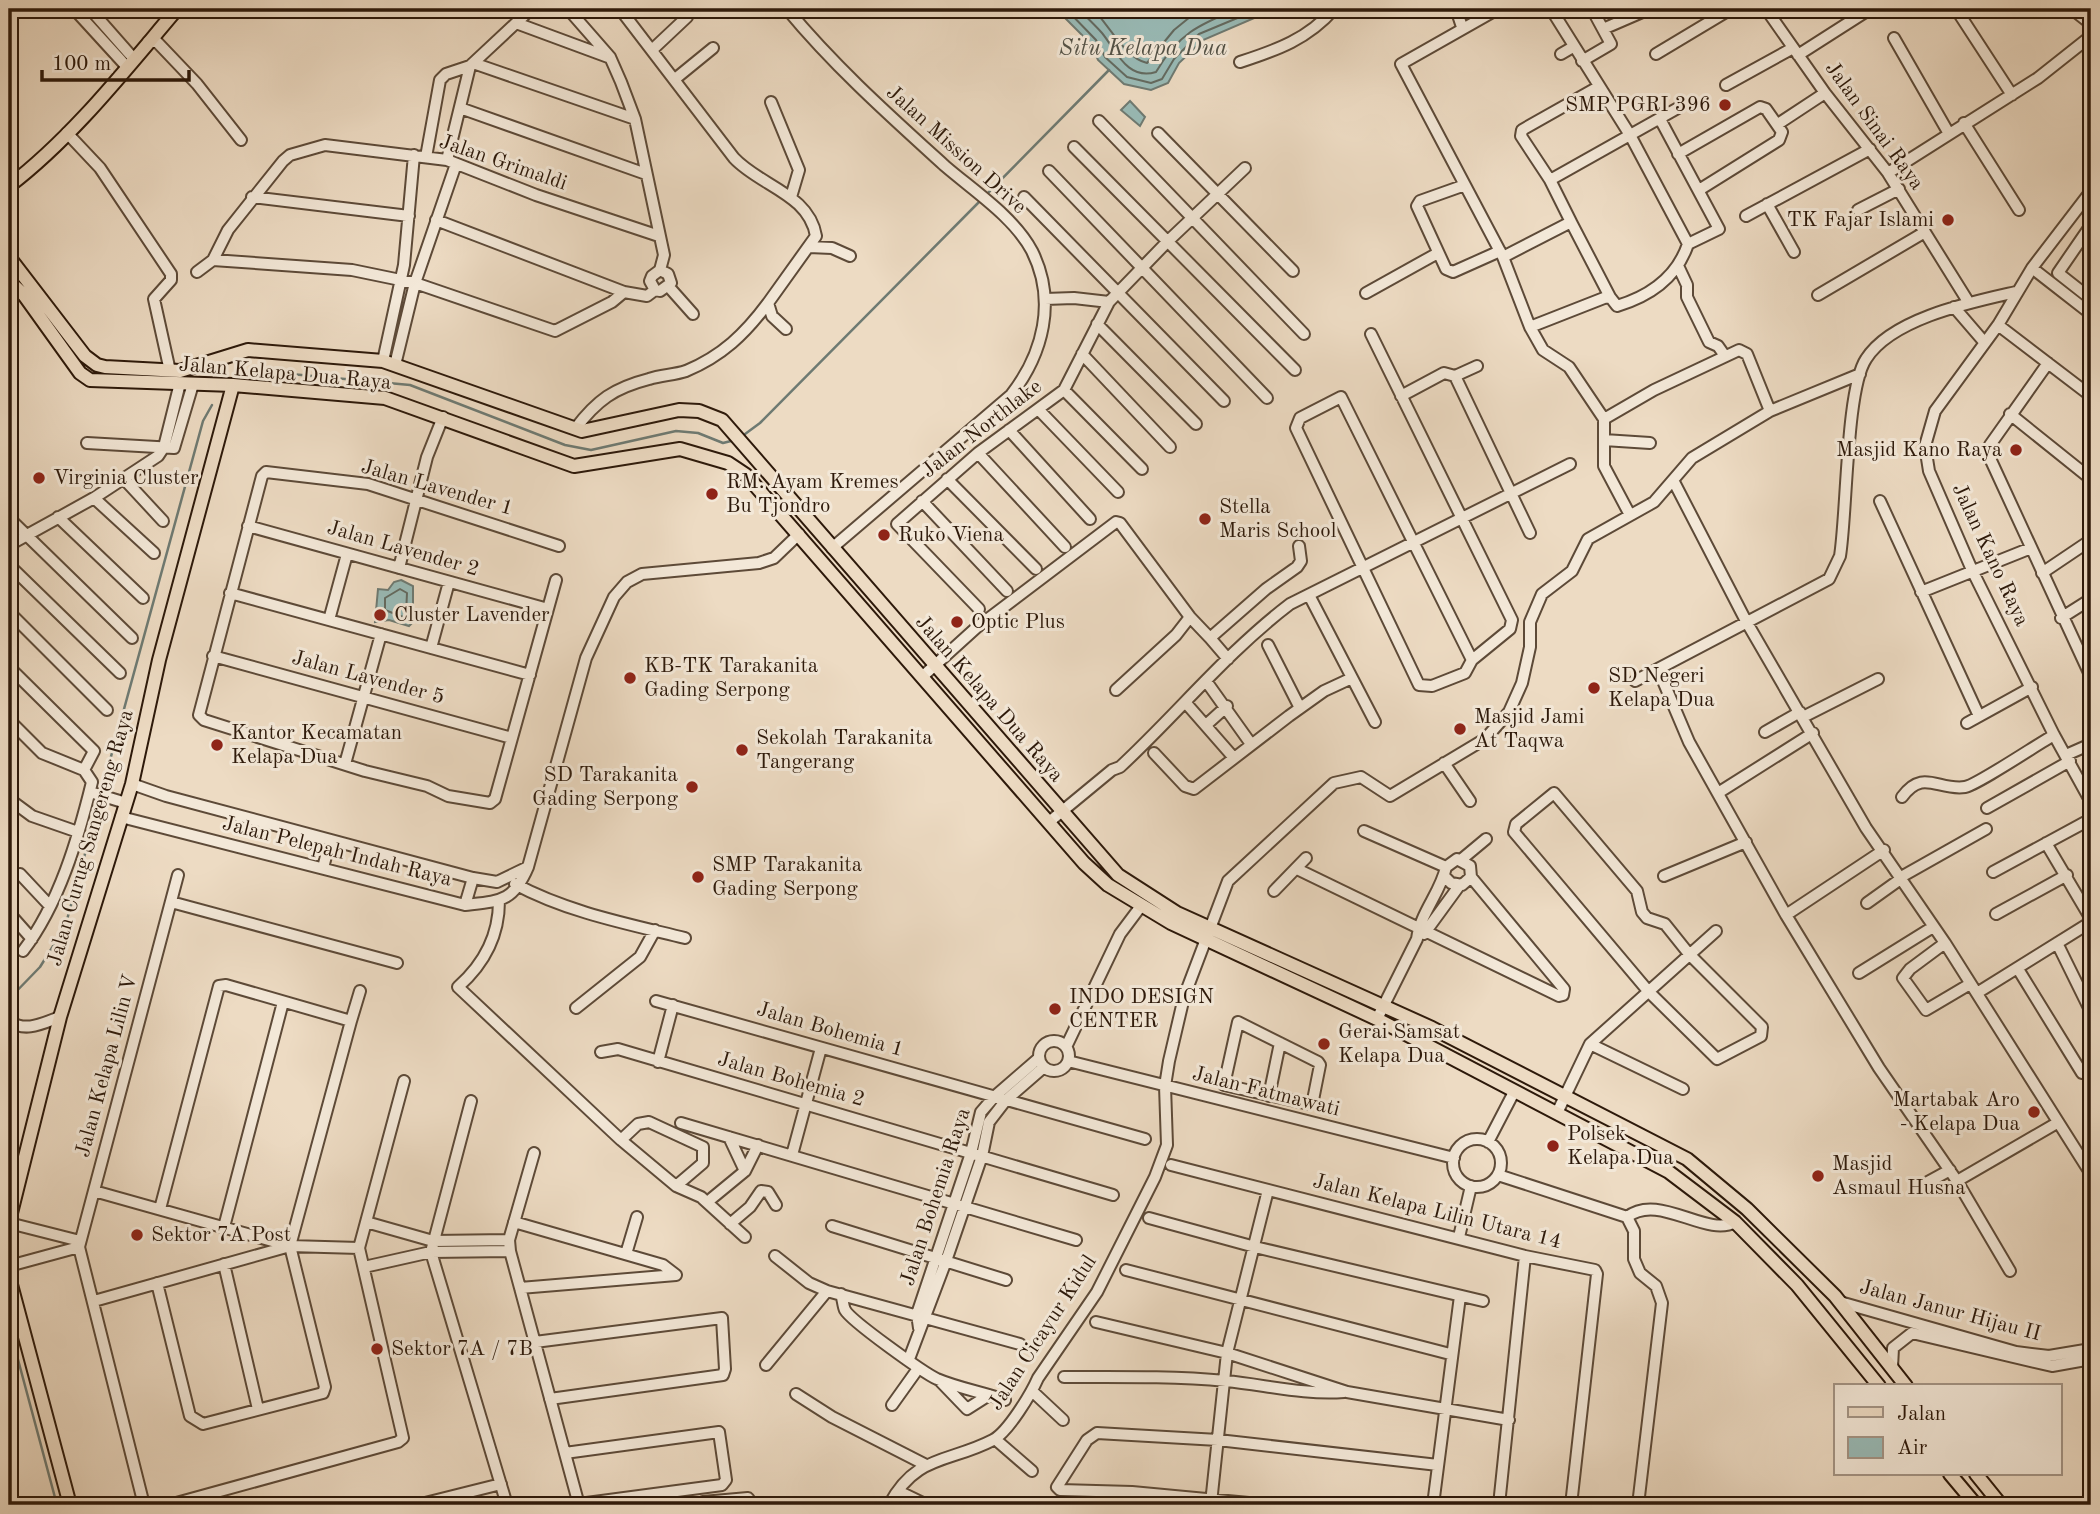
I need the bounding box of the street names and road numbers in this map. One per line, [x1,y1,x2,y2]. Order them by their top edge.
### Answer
street label: Jalan Sinai Raya [1821,58,1927,194]
street label: Jalan Mission Drive [882,82,1030,218]
street label: Jalan Grimaldi [436,131,570,195]
street label: Jalan Kelapa Dua Raya [178,354,392,394]
street label: Jalan Northlake [918,376,1046,482]
street label: Jalan Lavender 1 [359,456,515,520]
street label: Jalan Kano Raya [1948,480,2032,630]
street label: Jalan Lavender 2 [325,517,481,581]
street label: Jalan Kelapa Dua Raya [911,612,1067,786]
street label: Jalan Lavender 5 [289,648,447,708]
street label: Jalan Curug Sangereng Raya [44,707,138,969]
street label: Jalan Pelepah Indah Raya [220,813,454,891]
street label: Jalan Kelapa Lilin V [73,972,141,1160]
street label: Jalan Bohemia 1 [754,999,906,1061]
street label: Jalan Bohemia 2 [715,1049,867,1111]
street label: Jalan Fatmawati [1190,1064,1342,1120]
street label: Jalan Bohemia Raya [897,1106,975,1288]
street label: Jalan Kelapa Lilin Utara 14 [1311,1171,1563,1253]
street label: Jalan Cicayur Kidul [985,1251,1101,1414]
street label: Jalan Janur Hijau II [1857,1277,2043,1345]

